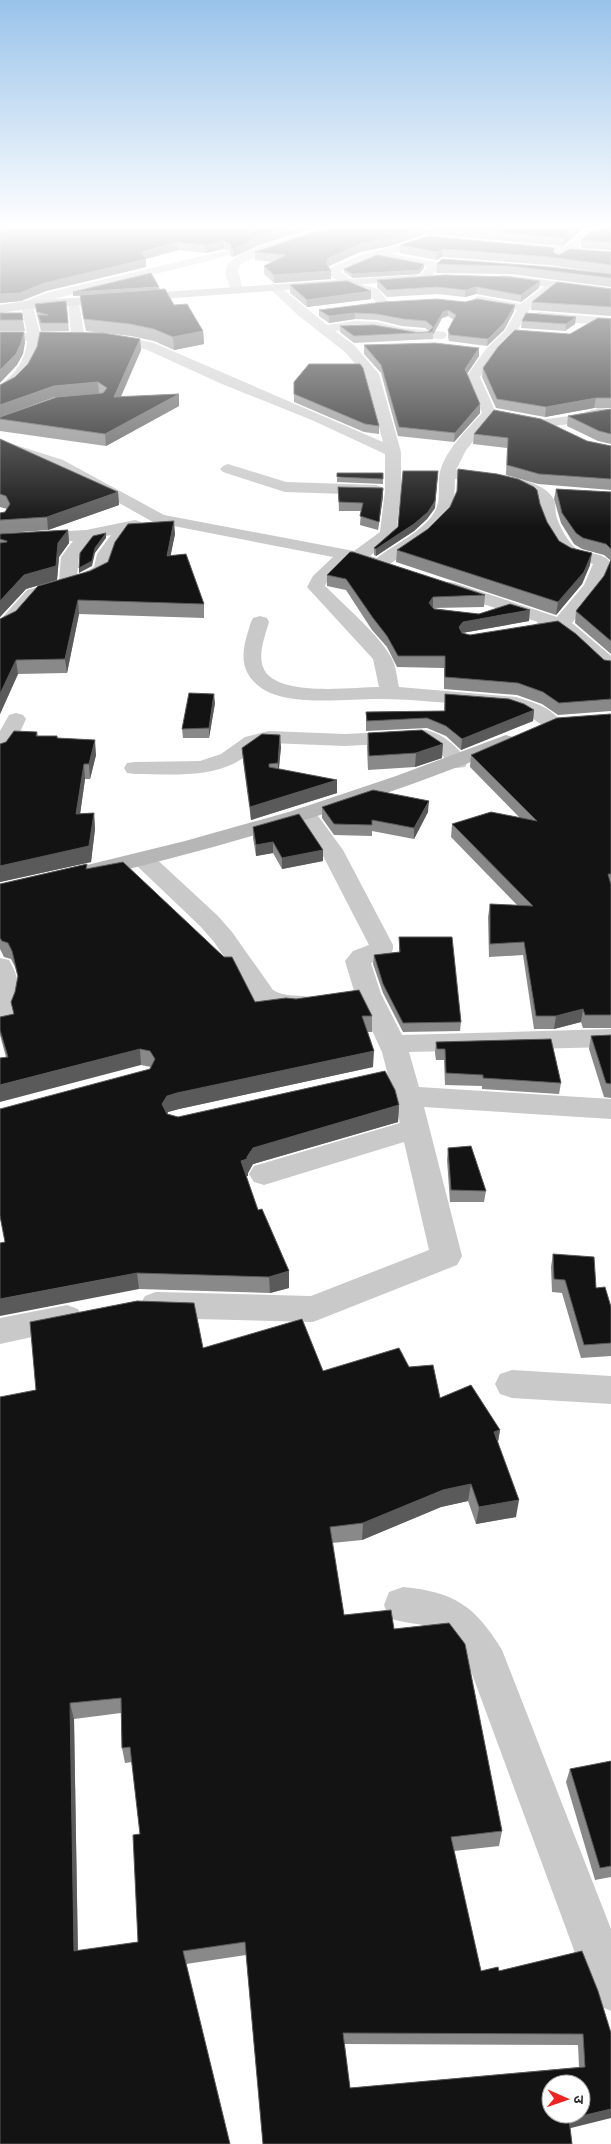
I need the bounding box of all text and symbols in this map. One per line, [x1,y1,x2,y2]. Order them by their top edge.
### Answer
north arrow [541,2074,591,2124]
text: उ [571,2095,588,2105]

